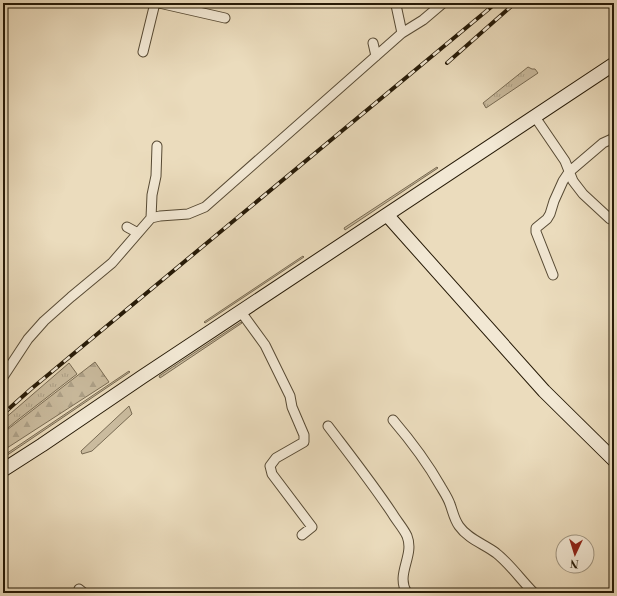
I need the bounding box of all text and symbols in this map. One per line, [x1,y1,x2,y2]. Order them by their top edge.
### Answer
north arrow [555,534,595,574]
text: N [569,556,579,570]

